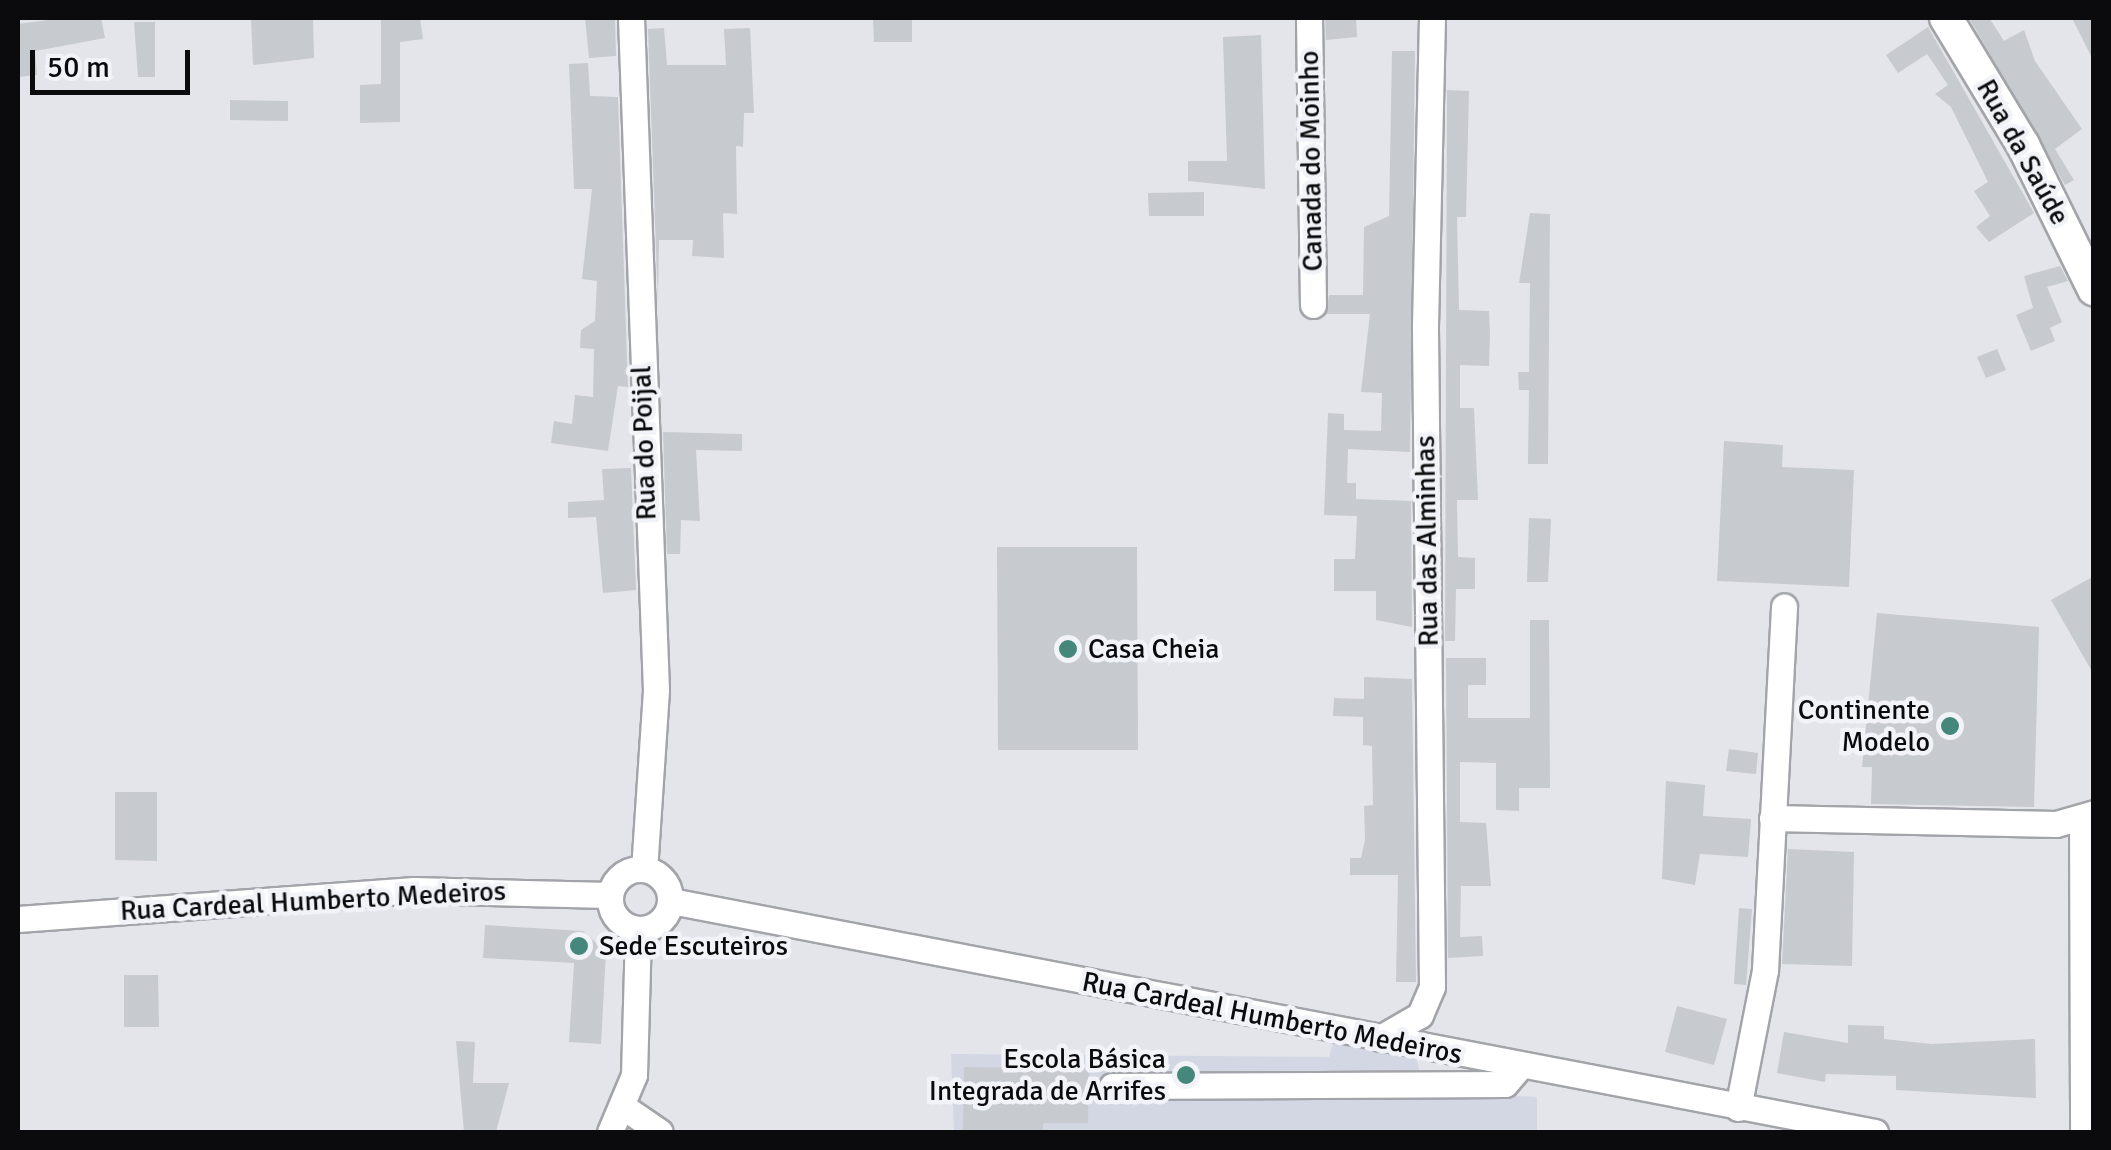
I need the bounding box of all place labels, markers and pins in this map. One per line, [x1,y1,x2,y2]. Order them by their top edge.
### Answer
place label: Casa Cheia [1088,632,1219,666]
marker: Casa Cheia [1057,638,1079,660]
place label: Continente Modelo [1798,693,1930,759]
marker: Continente Modelo [1939,715,1961,737]
place label: Sede Escuteiros [599,929,788,963]
marker: Sede Escuteiros [568,935,590,957]
place label: Escola Básica Integrada de Arrifes [929,1042,1166,1108]
marker: Escola Básica Integrada de Arrifes [1175,1064,1197,1086]

